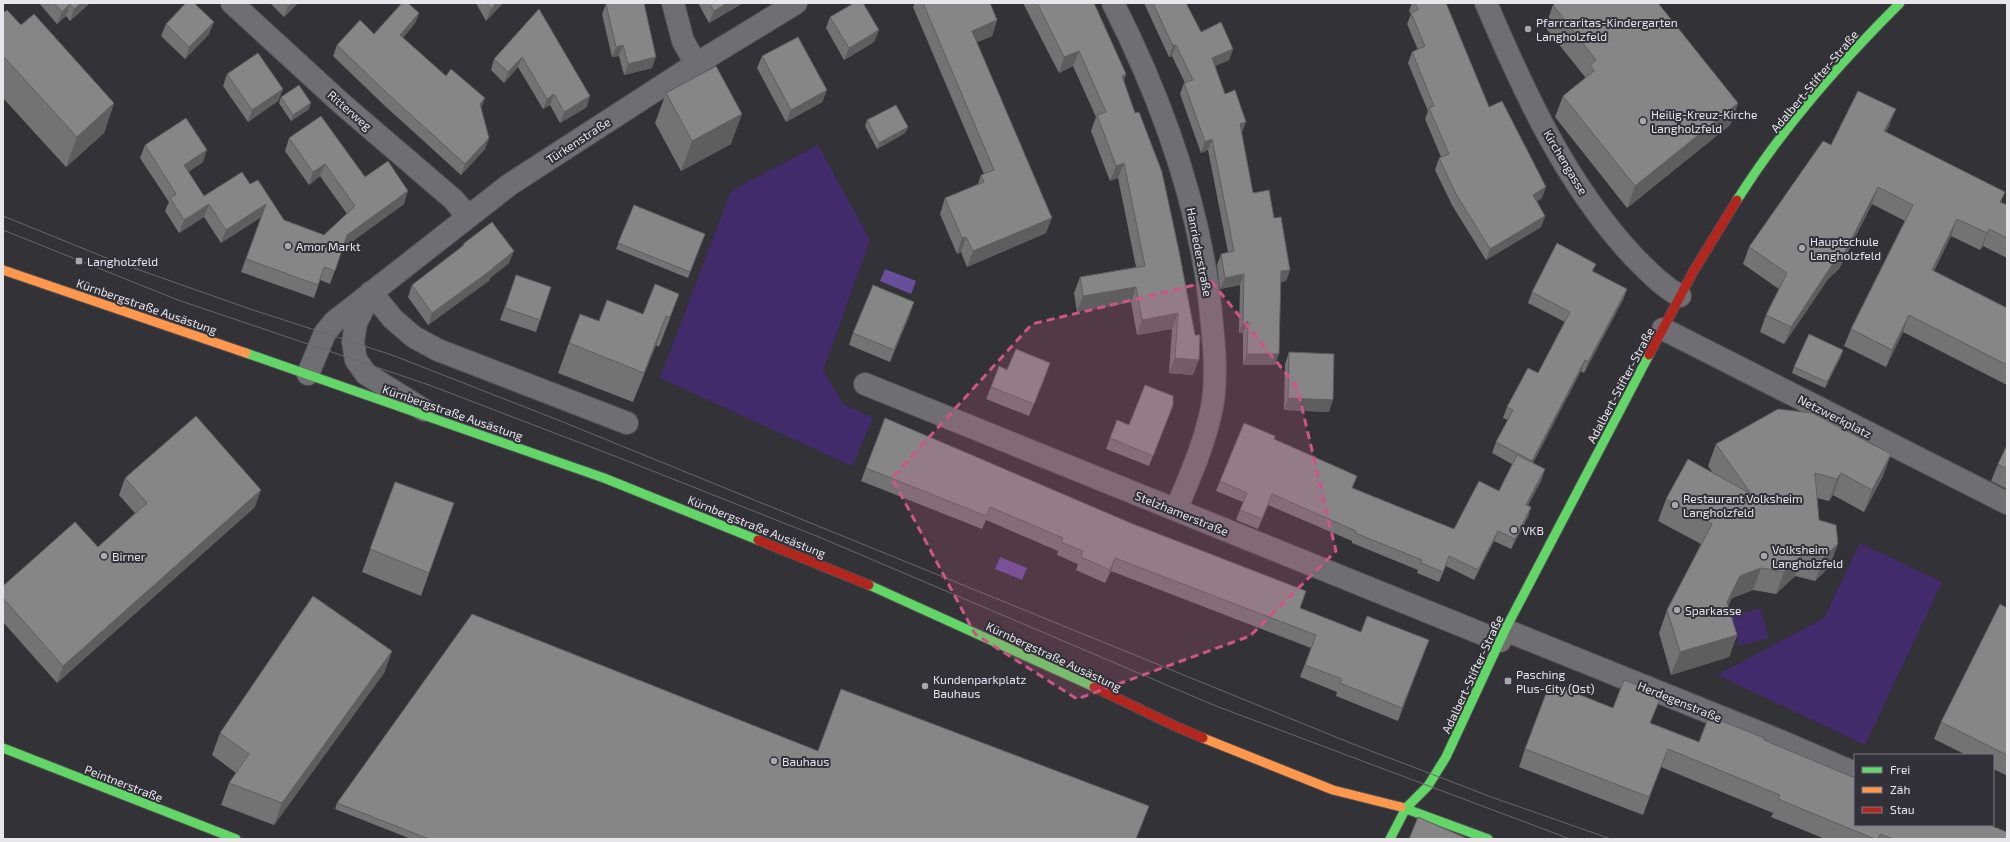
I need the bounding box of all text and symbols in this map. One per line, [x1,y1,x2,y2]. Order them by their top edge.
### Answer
place label: Pfarrcaritas-Kindergarten Langholzfeld [1536,15,1678,43]
marker: Pfarrcaritas-Kindergarten Langholzfeld [1523,24,1533,34]
street label: Adalbert-Stifter-Straße [1767,27,1861,135]
street label: Ritterweg [325,87,375,133]
place label: Heilig-Kreuz-Kirche Langholzfeld [1651,107,1757,135]
street label: Türkenstraße [543,114,613,166]
marker: Heilig-Kreuz-Kirche Langholzfeld [1638,116,1648,126]
street label: Kirchengasse [1541,127,1591,197]
street label: Hanriederstraße [1184,206,1216,298]
place label: Hauptschule Langholzfeld [1810,234,1881,262]
place label: Amor Markt [296,239,361,253]
marker: Amor Markt [283,241,293,251]
marker: Hauptschule Langholzfeld [1797,243,1807,253]
place label: Langholzfeld [87,254,158,268]
marker: Langholzfeld [74,256,84,266]
street label: Kürnbergstraße Ausästung [75,275,219,337]
street label: Adalbert-Stifter-Straße [1584,325,1656,445]
street label: Kürnbergstraße Ausästung [381,381,525,443]
street label: Netzwerkplatz [1796,391,1874,441]
street label: Stelzhamerstraße [1133,488,1231,538]
place label: Restaurant Volksheim Langholzfeld [1683,491,1803,519]
street label: Kürnbergstraße Ausästung [686,492,828,560]
marker: Restaurant Volksheim Langholzfeld [1670,500,1680,510]
place label: VKB [1522,523,1544,537]
marker: VKB [1509,525,1519,535]
place label: Volksheim Langholzfeld [1772,542,1843,570]
place label: Birner [112,549,146,563]
marker: Birner [99,551,109,561]
marker: Volksheim Langholzfeld [1759,551,1769,561]
place label: Sparkasse [1685,603,1741,617]
marker: Sparkasse [1672,605,1682,615]
street label: Adalbert-Stifter-Straße [1438,613,1506,735]
street label: Kürnbergstraße Ausästung [984,618,1124,694]
place label: Pasching Plus-City (Ost) [1516,667,1594,695]
place label: Kundenparkplatz Bauhaus [933,672,1026,700]
marker: Pasching Plus-City (Ost) [1503,676,1513,686]
street label: Herdegenstraße [1636,678,1724,724]
marker: Kundenparkplatz Bauhaus [920,681,930,691]
place label: Bauhaus [782,754,829,768]
legend [1854,754,1994,826]
marker: Bauhaus [769,756,779,766]
street label: Peintnerstraße [83,762,165,804]
text: Frei [1890,762,1910,776]
text: Zäh [1890,782,1910,796]
text: Stau [1890,802,1915,816]

